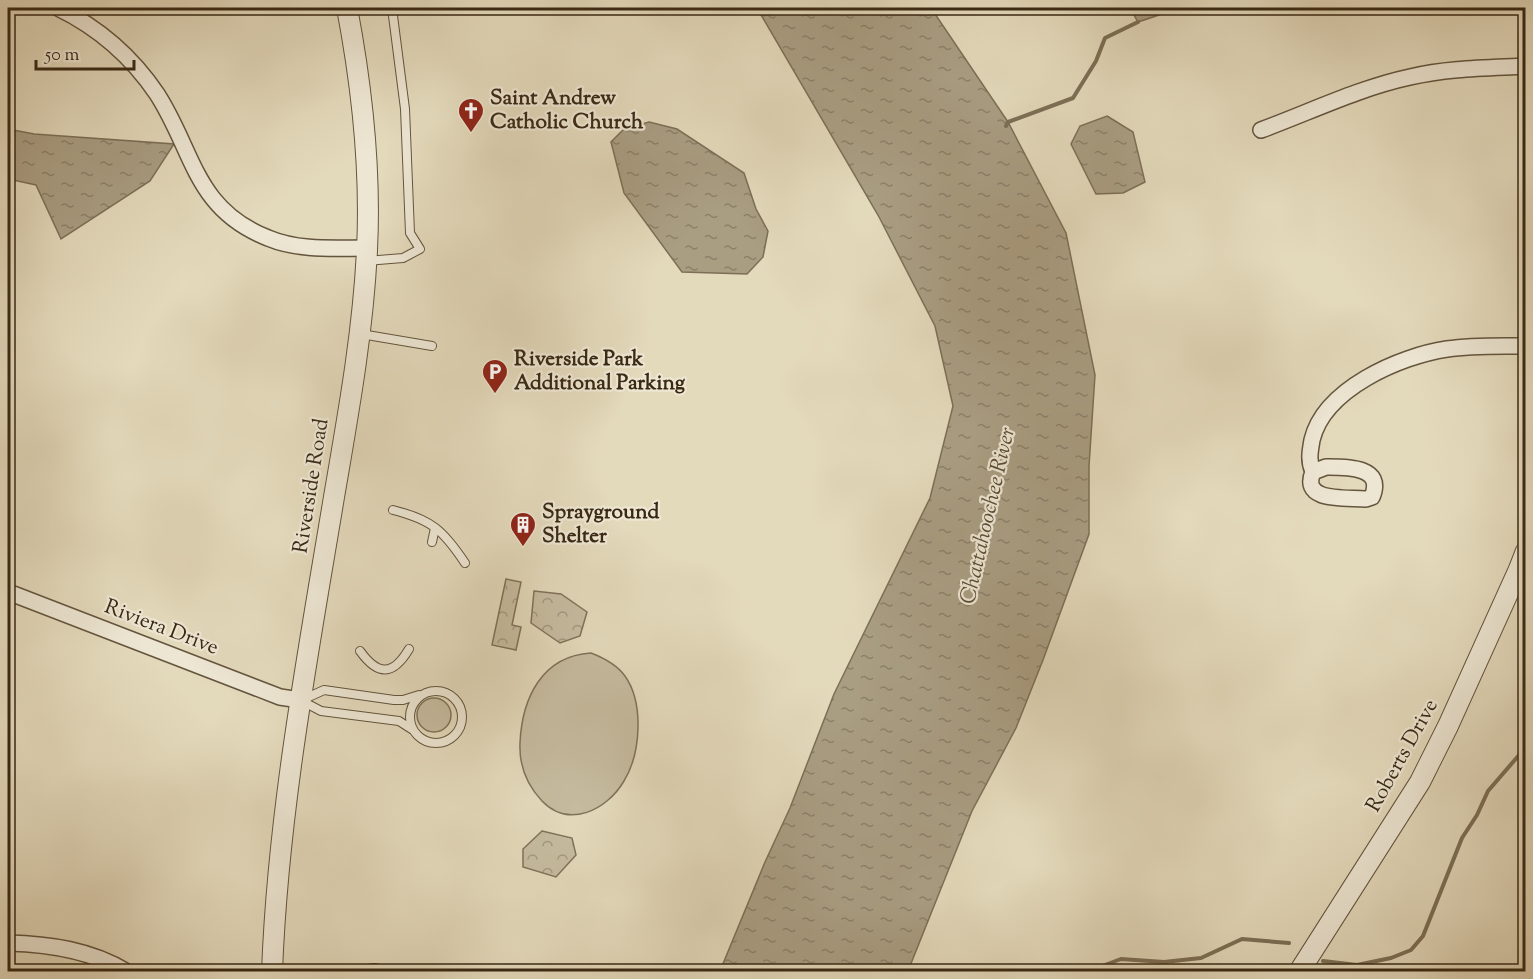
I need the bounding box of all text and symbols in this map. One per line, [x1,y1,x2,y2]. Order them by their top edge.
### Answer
scale bar [36,33,134,71]
text: 50 m [44,43,80,69]
place label: Saint Andrew Catholic Church [490,84,644,138]
church icon: Saint Andrew Catholic Church [456,96,486,134]
place label: Riverside Park Additional Parking [514,345,686,399]
parking icon: Riverside Park Additional Parking [480,357,510,395]
street label: Riverside Road [287,416,337,556]
water label: Chattahoochee River [953,424,1025,608]
place label: Sprayground Shelter [542,498,659,552]
building icon: Sprayground Shelter [508,510,538,548]
street label: Riviera Drive [100,592,222,664]
street label: Roberts Drive [1360,694,1446,818]

